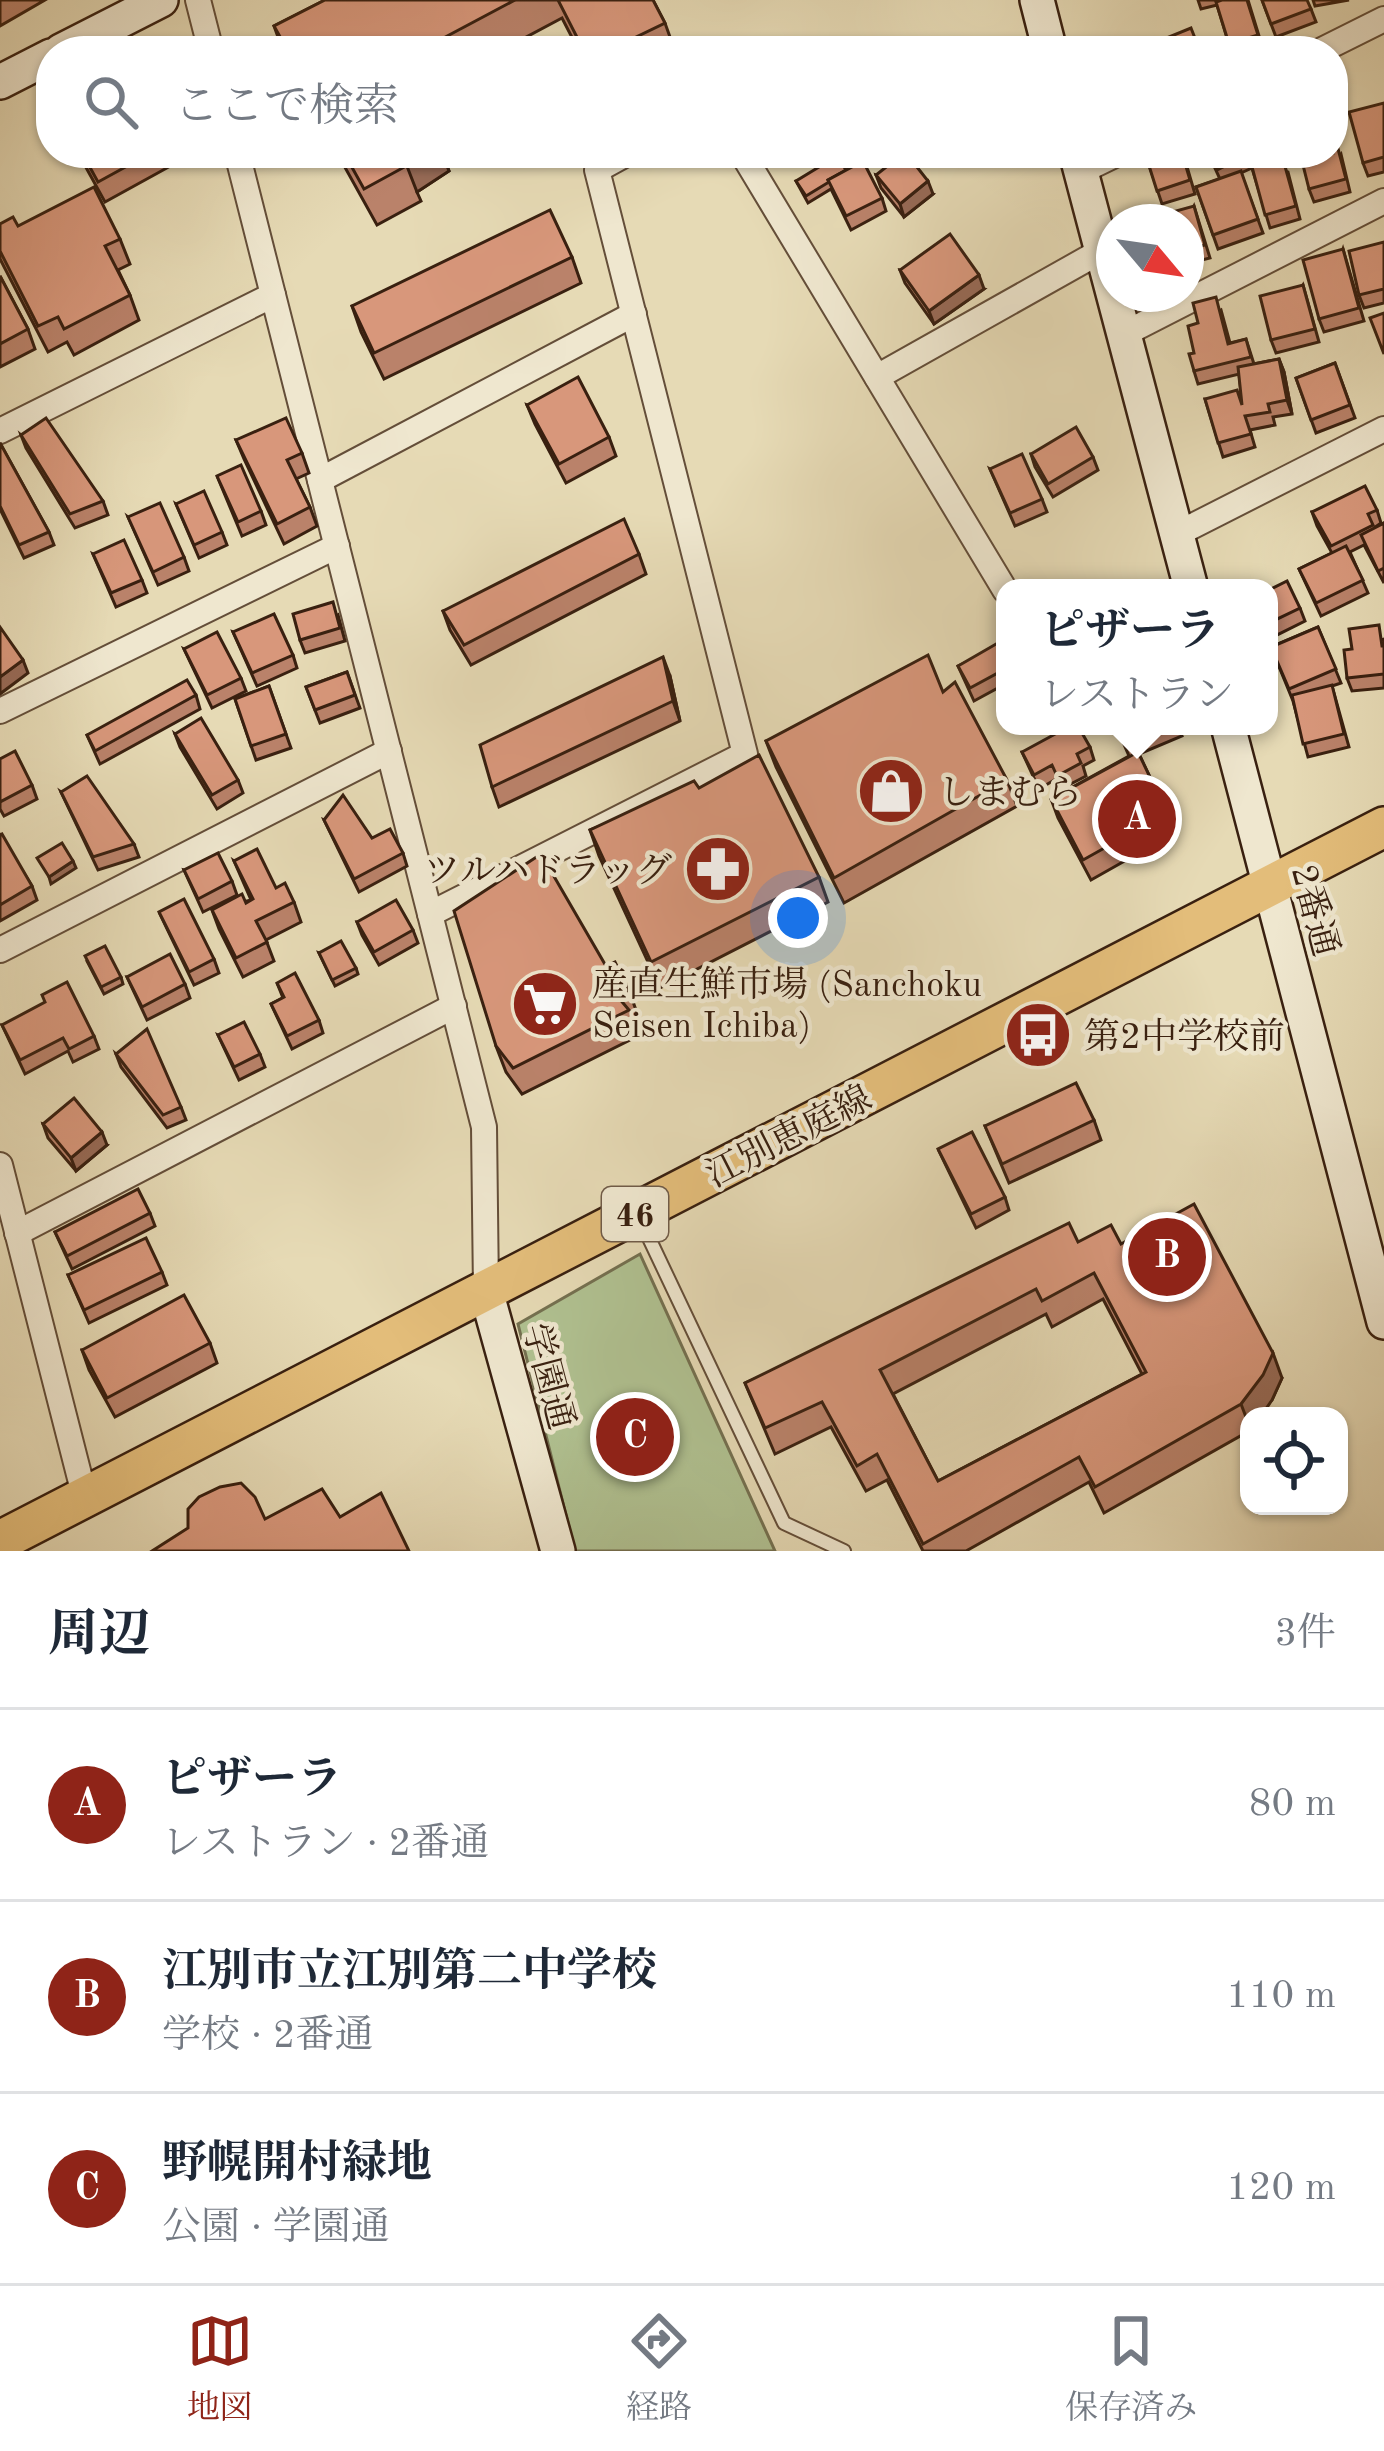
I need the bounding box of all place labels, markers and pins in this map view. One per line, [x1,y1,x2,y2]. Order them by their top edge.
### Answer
shop icon: しまむら [856,756,926,826]
pin: A [1098,774,1176,864]
place label: しまむら [938,776,1082,813]
pharmacy icon: ツルハドラッグ [683,834,753,904]
place label: ツルハドラッグ [424,852,672,891]
place label: 産直生鮮市場 (Sanchoku Seisen Ichiba) [592,965,982,1046]
supermarket icon: 産直生鮮市場 (Sanchoku Seisen Ichiba) [510,969,580,1039]
bus stop icon: 第2中学校前 [1003,1000,1073,1070]
place label: 第2中学校前 [1084,1017,1285,1057]
pin: B [1128,1212,1206,1302]
pin: C [596,1392,674,1482]

